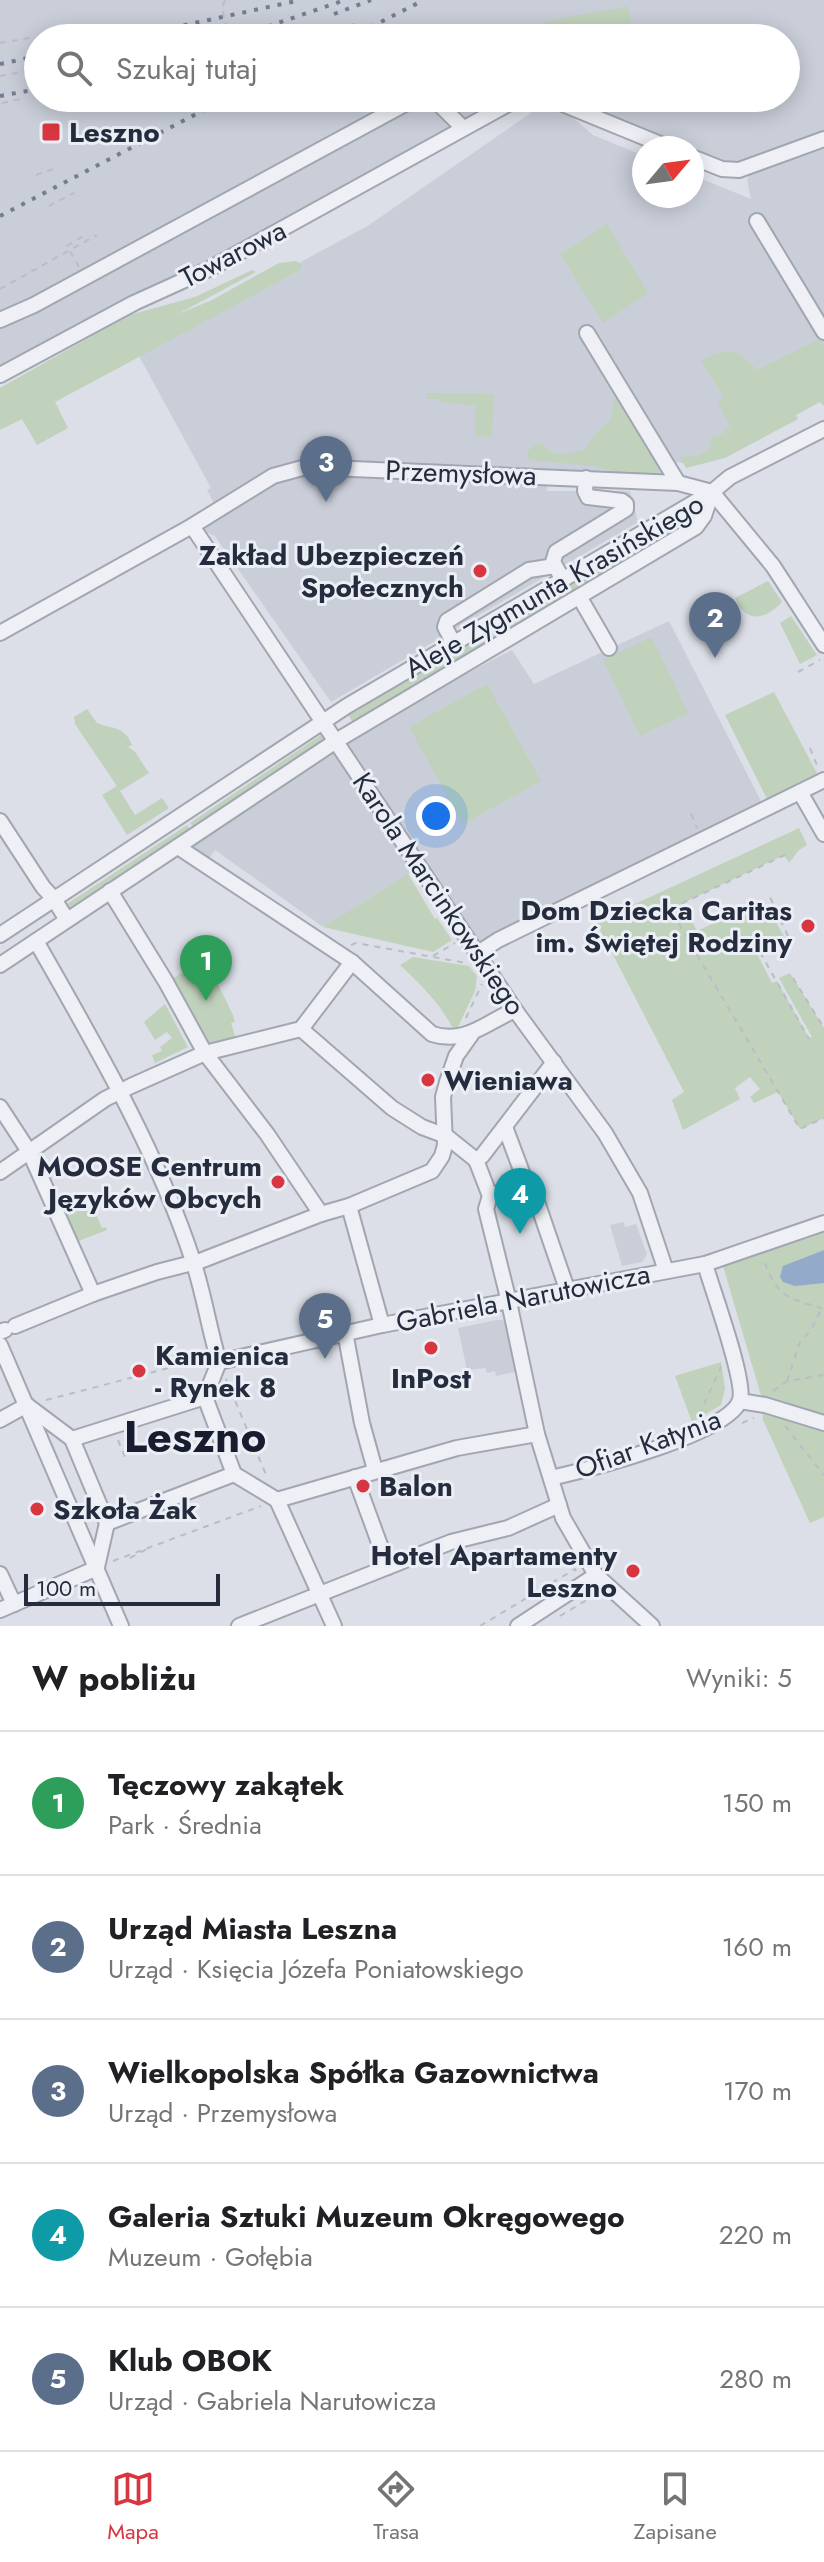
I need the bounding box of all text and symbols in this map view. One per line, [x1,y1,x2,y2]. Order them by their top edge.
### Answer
search box [24,24,800,112]
icon: search [52,46,96,90]
text: Szukaj tutaj [116,47,258,90]
place label: Leszno [69,112,160,153]
marker: Leszno [40,121,62,143]
north arrow [632,136,704,208]
street label: Towarowa [173,210,293,298]
pin: 3 [300,436,352,502]
street label: Przemysłowa [385,450,537,496]
street label: Aleje Zygmunta Krasińskiego [397,483,711,689]
place label: Zakład Ubezpieczeń Społecznych [199,535,464,608]
marker: Zakład Ubezpieczeń Społecznych [471,562,489,580]
pin: 2 [689,592,741,658]
street label: Karola Marcinkowskiego [342,764,536,1024]
your location [416,796,456,836]
place label: Dom Dziecka Caritas im. Świętej Rodziny [520,890,792,963]
marker: Dom Dziecka Caritas im. Świętej Rodziny [799,917,817,935]
pin: 1 [180,935,232,1001]
place label: Wieniawa [444,1060,573,1101]
marker: Wieniawa [419,1071,437,1089]
place label: MOOSE Centrum Języków Obcych [37,1146,262,1219]
pin: 4 [494,1168,546,1234]
marker: MOOSE Centrum Języków Obcych [269,1173,287,1191]
street label: Gabriela Narutowicza [393,1253,653,1343]
pin: 5 [299,1293,351,1359]
place label: Kamienica - Rynek 8 [155,1335,289,1408]
marker: InPost [422,1339,440,1357]
place label: InPost [391,1358,471,1399]
marker: Kamienica - Rynek 8 [130,1362,148,1380]
street label: Ofiar Katynia [569,1399,727,1489]
district label: Leszno [124,1405,266,1469]
place label: Balon [379,1466,453,1507]
marker: Balon [354,1477,372,1495]
place label: Szkoła Żak [53,1489,197,1530]
marker: Szkoła Żak [28,1500,46,1518]
place label: Hotel Apartamenty Leszno [371,1535,617,1608]
marker: Hotel Apartamenty Leszno [624,1562,642,1580]
scale bar [24,1570,220,1606]
text: 100 m [36,1572,96,1604]
text: W pobliżu [32,1654,196,1703]
text: Wyniki: 5 [686,1659,792,1697]
text: Tęczowy zakątek [108,1763,344,1806]
text: 1 [51,1784,65,1822]
text: 150 m [722,1784,792,1822]
text: Park · Średnia [108,1806,262,1844]
text: Urząd Miasta Leszna [108,1907,397,1950]
text: 2 [49,1928,67,1966]
text: 160 m [722,1928,792,1966]
text: Urząd · Księcia Józefa Poniatowskiego [108,1950,524,1988]
text: Wielkopolska Spółka Gazownictwa [108,2051,599,2094]
text: 3 [50,2072,66,2110]
text: 170 m [723,2072,792,2110]
text: Urząd · Przemysłowa [108,2094,337,2132]
text: Galeria Sztuki Muzeum Okręgowego [108,2195,625,2238]
text: 4 [49,2216,67,2254]
text: 220 m [719,2216,792,2254]
text: Muzeum · Gołębia [108,2238,313,2276]
text: Klub OBOK [108,2339,272,2382]
text: 5 [50,2360,66,2398]
text: 280 m [719,2360,792,2398]
text: Urząd · Gabriela Narutowicza [108,2382,436,2420]
tab: Mapa [107,2467,159,2547]
tab: Trasa [373,2467,419,2547]
tab: Zapisane [634,2467,717,2547]

